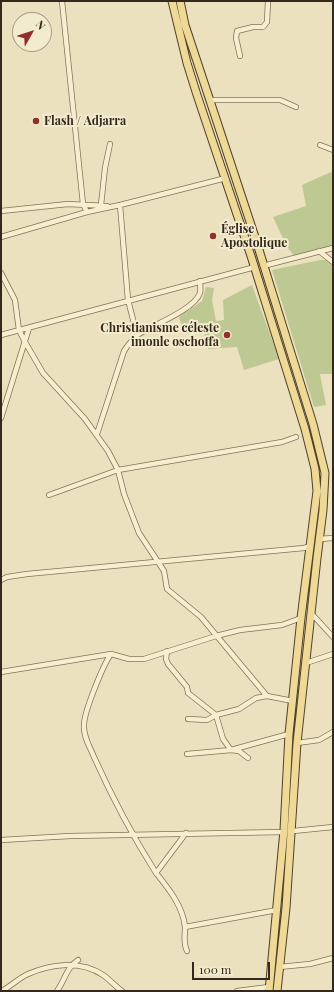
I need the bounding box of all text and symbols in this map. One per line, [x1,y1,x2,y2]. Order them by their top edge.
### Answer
north arrow [12,12,52,52]
text: N [33,17,49,33]
place label: Flash / Adjarra [44,114,126,128]
marker: Flash / Adjarra [31,116,41,126]
place label: Église Apostolique [221,222,287,250]
marker: Église Apostolique [208,231,218,241]
place label: Christianisme céleste imonle oschoffa [100,321,219,349]
marker: Christianisme céleste imonle oschoffa [222,330,232,340]
scale bar [194,954,272,980]
text: 100 m [199,961,231,977]

